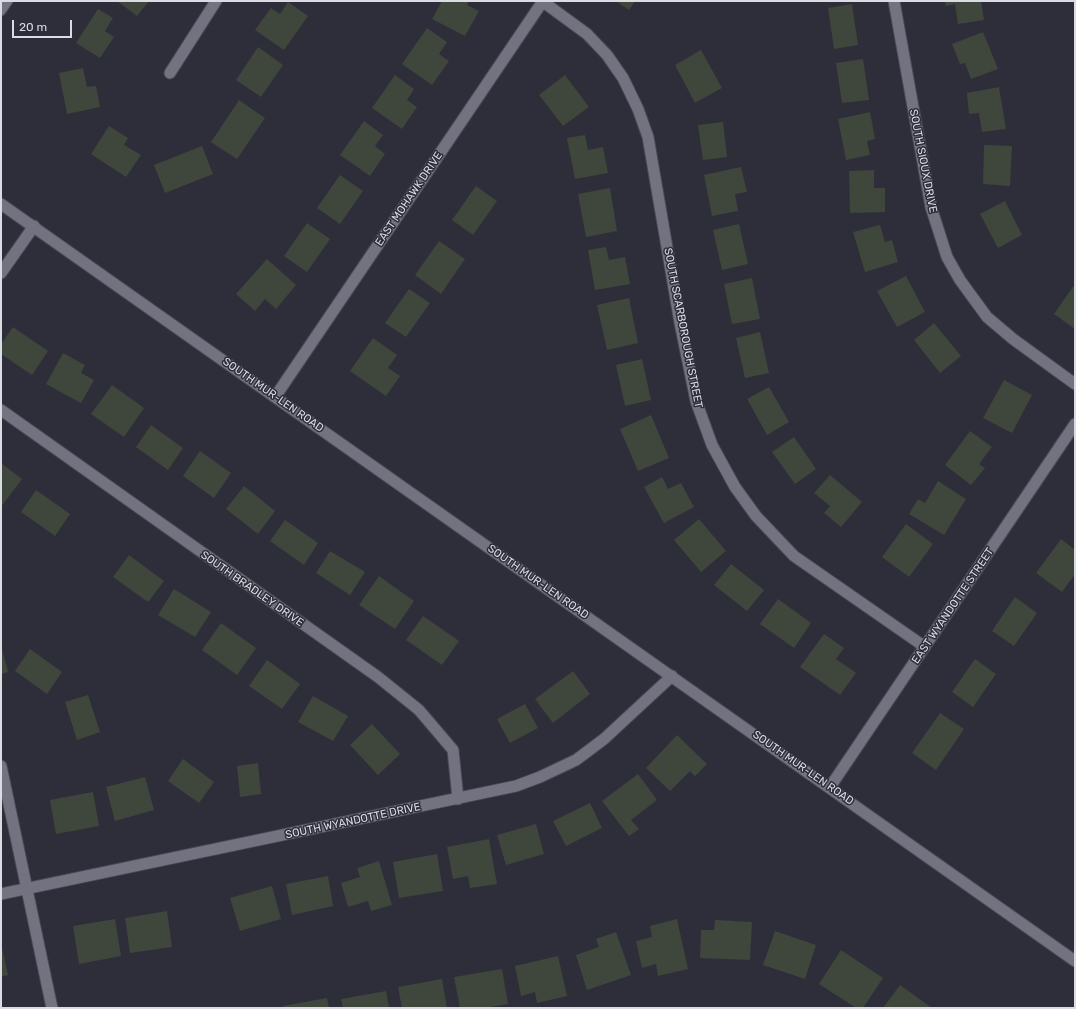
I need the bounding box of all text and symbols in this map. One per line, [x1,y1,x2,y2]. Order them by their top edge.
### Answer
scale bar [14,12,74,38]
text: 20 m [19,20,47,34]
street label: SOUTH SIOUX DRIVE [906,108,940,214]
street label: EAST MOHAWK DRIVE [373,149,445,249]
street label: SOUTH SCARBOROUGH STREET [661,247,705,409]
street label: SOUTH MUR-LEN ROAD [220,355,326,435]
street label: SOUTH MUR-LEN ROAD [485,542,591,622]
street label: EAST WYANDOTTE STREET [909,546,997,666]
street label: SOUTH BRADLEY DRIVE [198,548,306,630]
street label: SOUTH MUR-LEN ROAD [750,728,856,808]
street label: SOUTH WYANDOTTE DRIVE [284,800,422,842]

